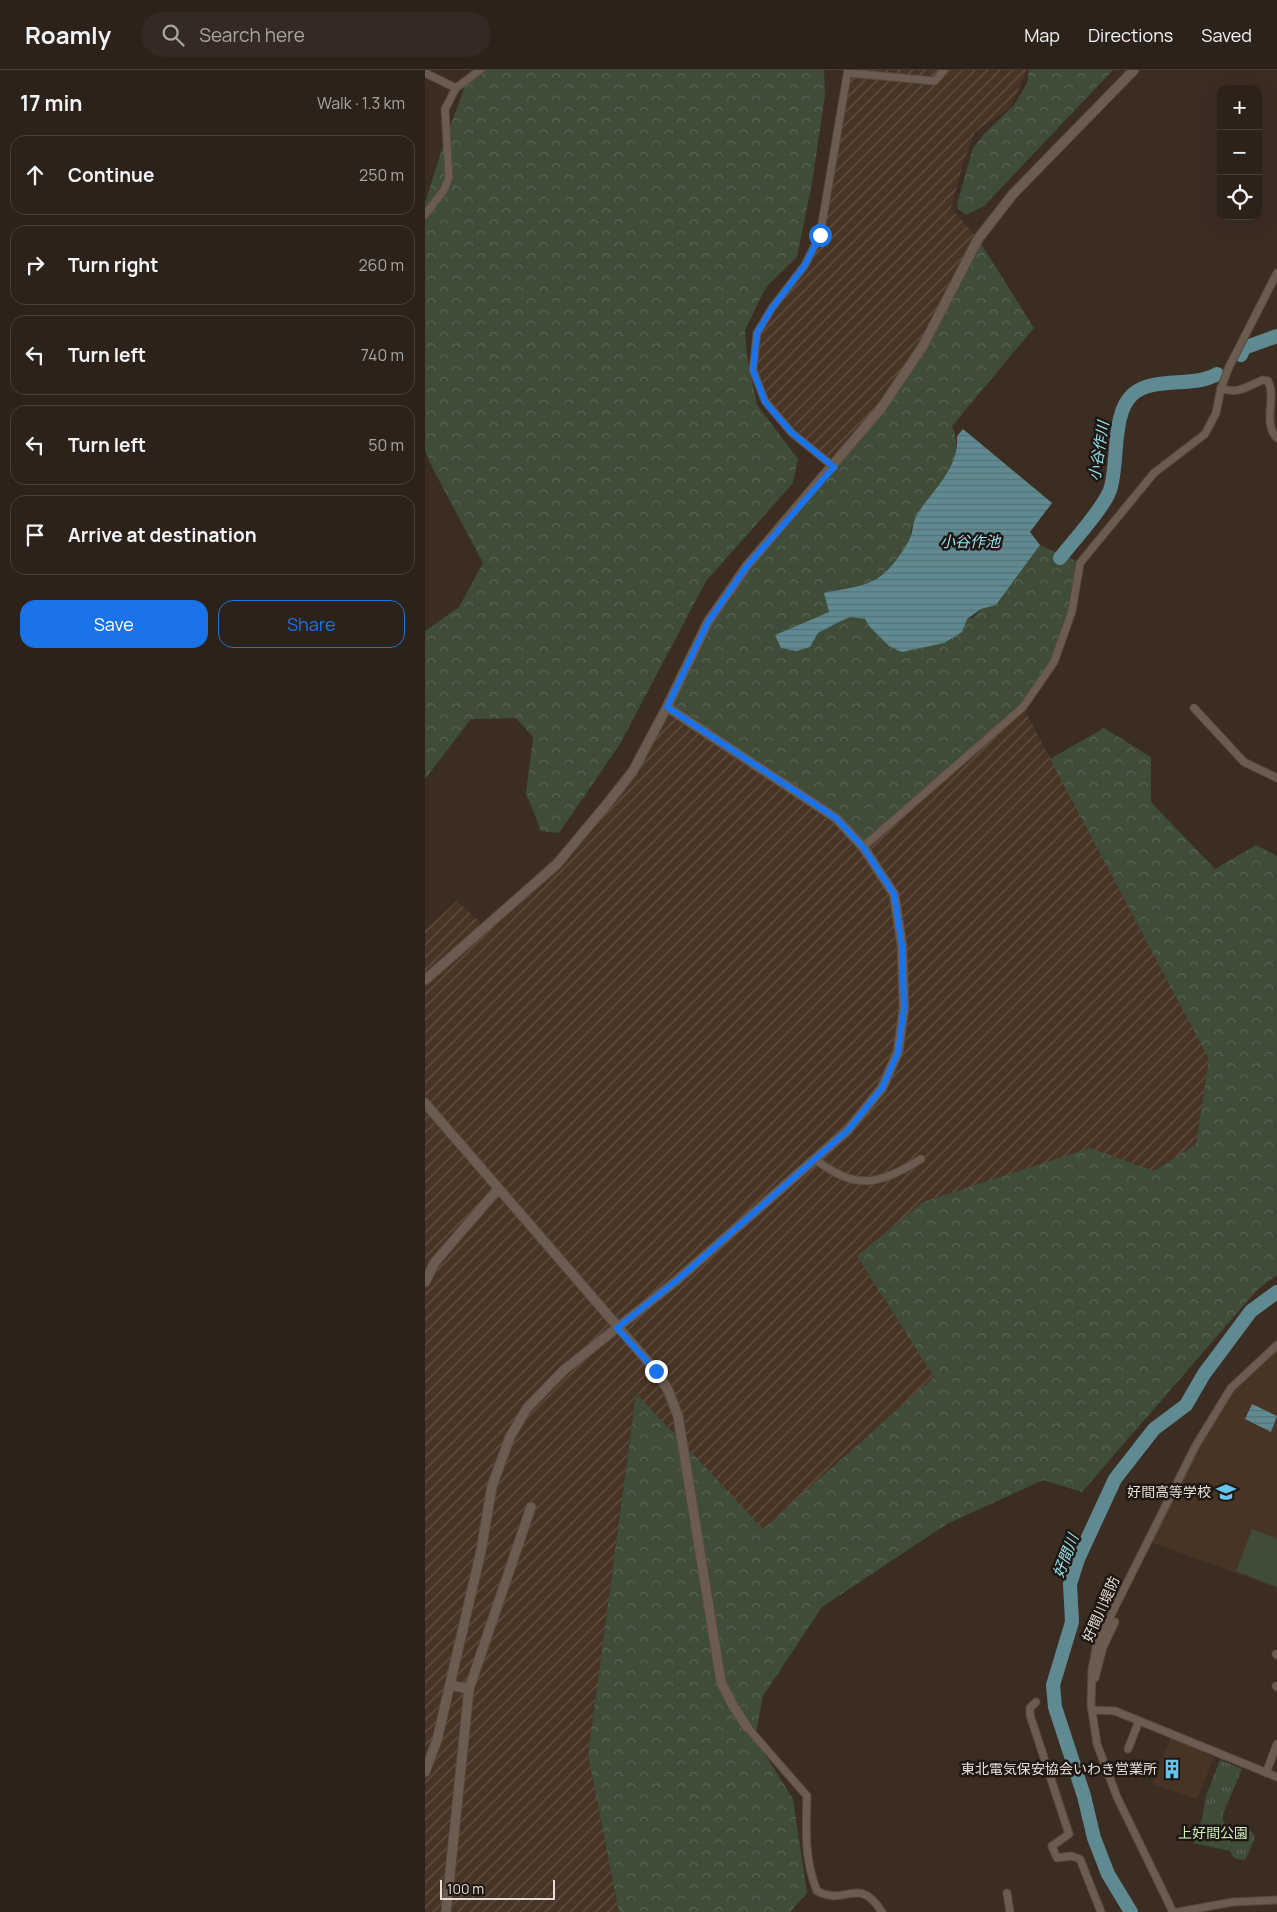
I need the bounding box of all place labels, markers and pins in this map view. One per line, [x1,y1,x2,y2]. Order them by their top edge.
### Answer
school or university icon: 好間高等学校 [1215,1481,1237,1503]
place label: 好間高等学校 [1127,1482,1211,1501]
building icon: 東北電気保安協会いわき営業所 [1161,1758,1183,1780]
place label: 東北電気保安協会いわき営業所 [961,1759,1157,1778]

